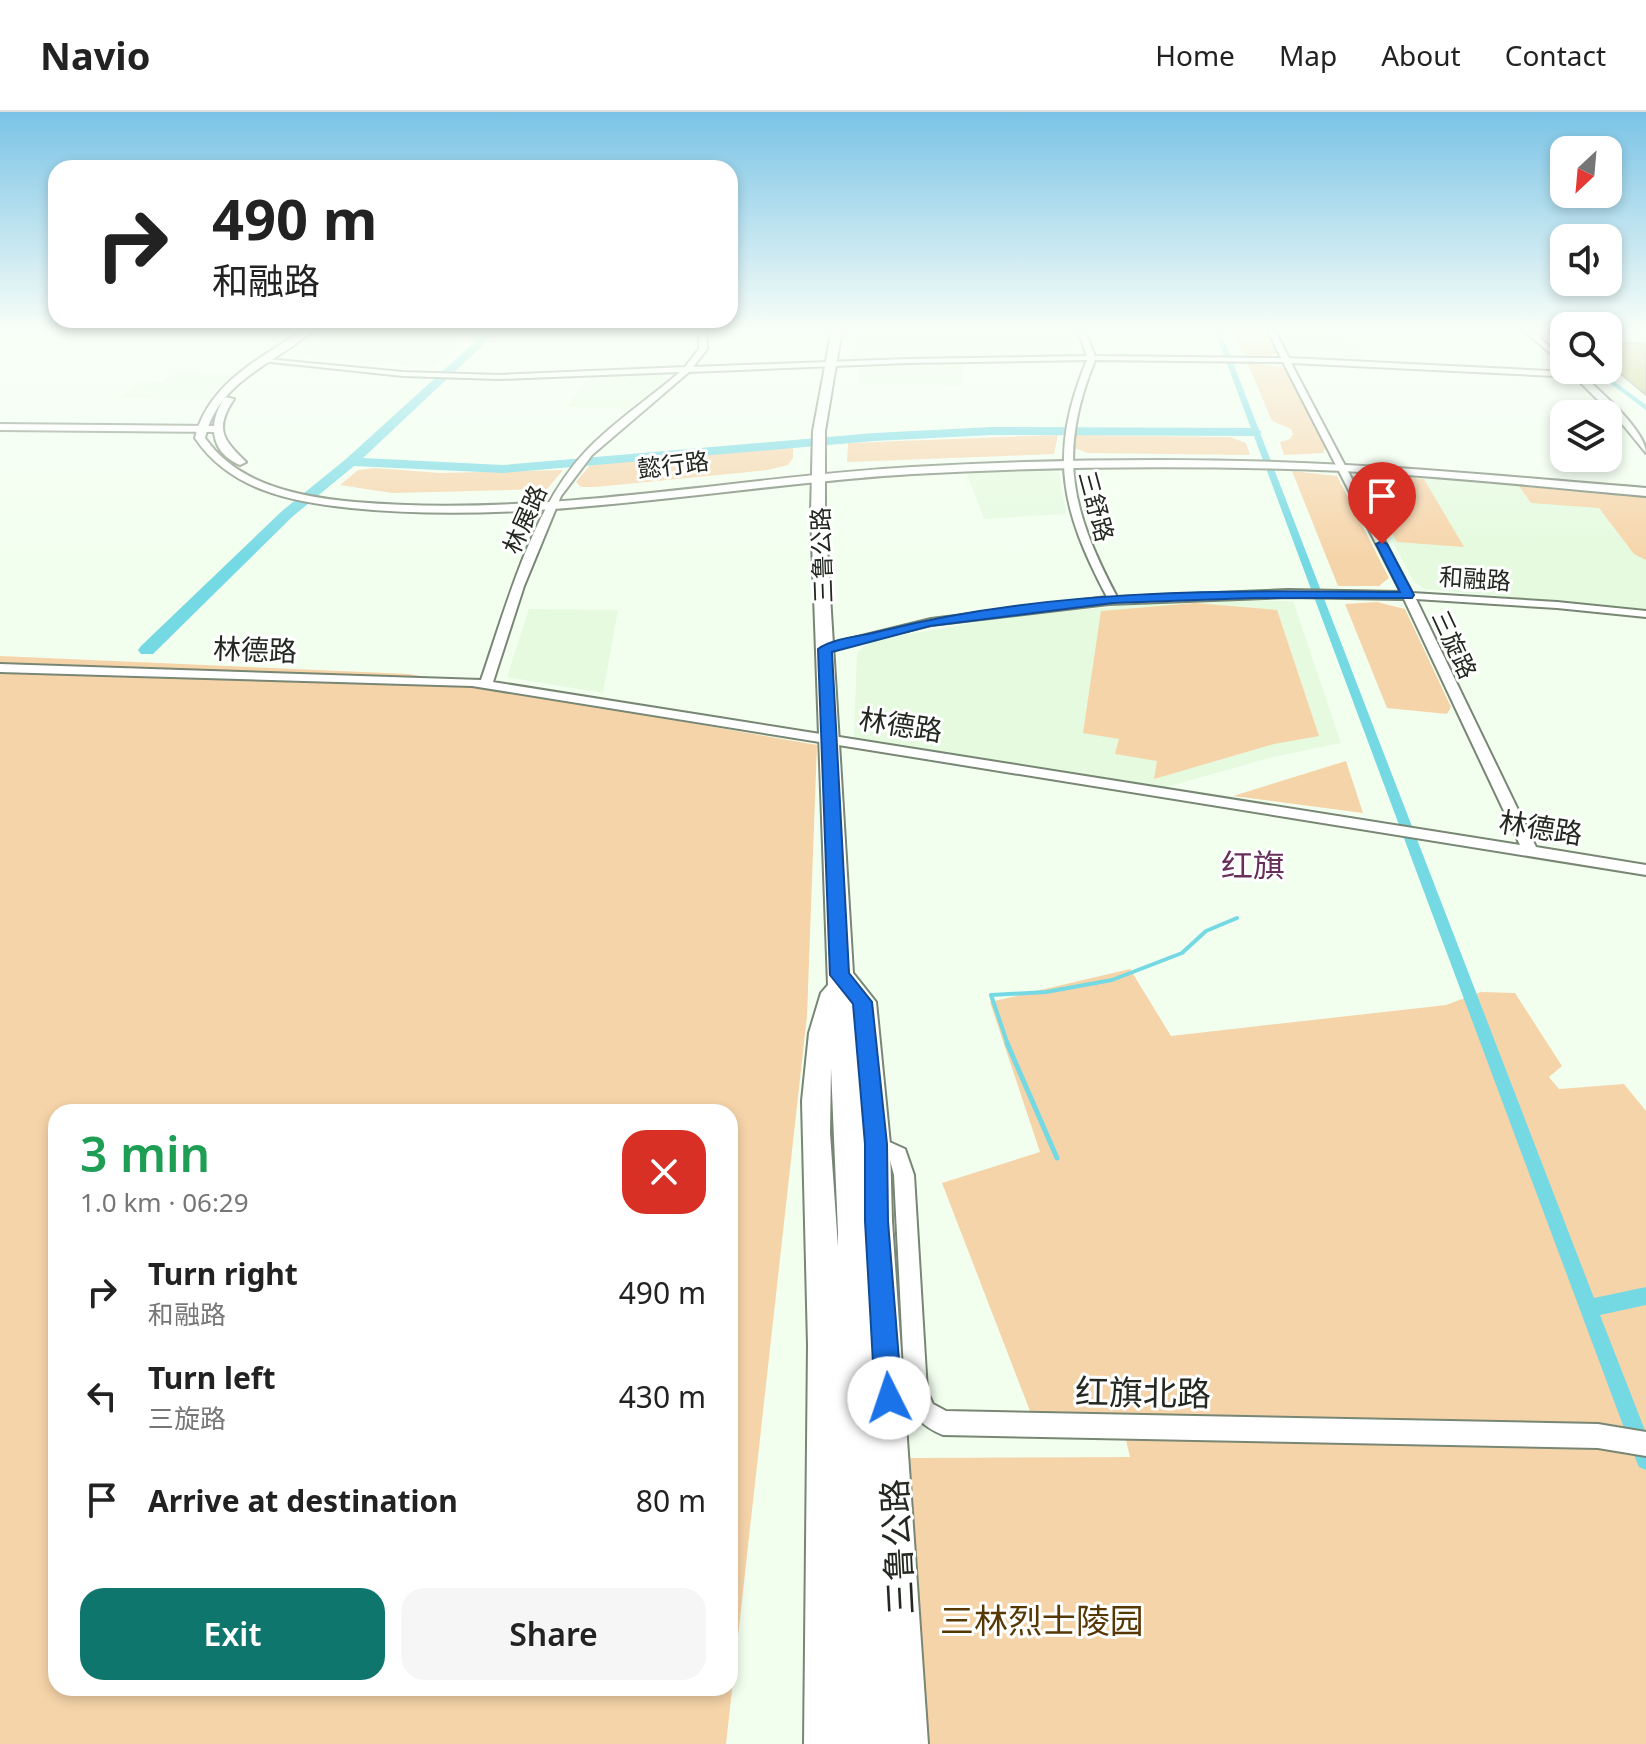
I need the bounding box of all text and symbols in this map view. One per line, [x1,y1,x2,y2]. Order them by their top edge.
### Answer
text: Navio [40,29,150,81]
text: Home [1155,36,1235,74]
text: Map [1279,36,1337,74]
text: About [1381,36,1461,74]
text: Contact [1505,36,1606,74]
north arrow [1550,136,1622,208]
map controls [1550,136,1622,472]
text: 490 m [212,180,377,256]
icon: right [80,192,184,296]
button: sound [1550,224,1622,296]
text: 和融路 [212,256,320,305]
button: search [1550,312,1622,384]
button: layers [1550,400,1622,472]
street label: 懿行路 [635,443,711,485]
pin [1348,462,1416,544]
street label: 三舒路 [1072,467,1122,545]
icon: arrive [1360,474,1404,518]
street label: 林展路 [494,479,554,559]
street label: 三鲁公路 [803,506,839,604]
street label: 和融路 [1438,559,1512,597]
street label: 三旋路 [1425,604,1485,684]
street label: 林德路 [212,629,298,669]
street label: 林德路 [857,699,945,749]
street label: 林德路 [1497,802,1585,852]
district label: 红旗 [1221,843,1285,886]
text: 3 min [80,1121,210,1186]
button: close [622,1130,706,1214]
text: 1.0 km · 06:29 [80,1184,249,1220]
text: Turn right [148,1253,298,1294]
icon: right [80,1270,124,1314]
text: 490 m [619,1272,706,1313]
text: 和融路 [148,1296,226,1332]
position arrow [847,1356,931,1440]
text: Turn left [148,1357,276,1398]
street label: 红旗北路 [1075,1368,1211,1416]
icon: left [80,1374,124,1418]
text: 430 m [619,1376,706,1417]
text: 三旋路 [148,1400,226,1436]
icon: arrive [80,1478,124,1522]
street label: 三鲁公路 [870,1478,924,1616]
text: Arrive at destination [148,1480,458,1521]
text: 80 m [636,1480,706,1521]
button: Exit [80,1588,385,1680]
button: Share [401,1588,706,1680]
park label: 三林烈士陵园 [940,1597,1144,1643]

